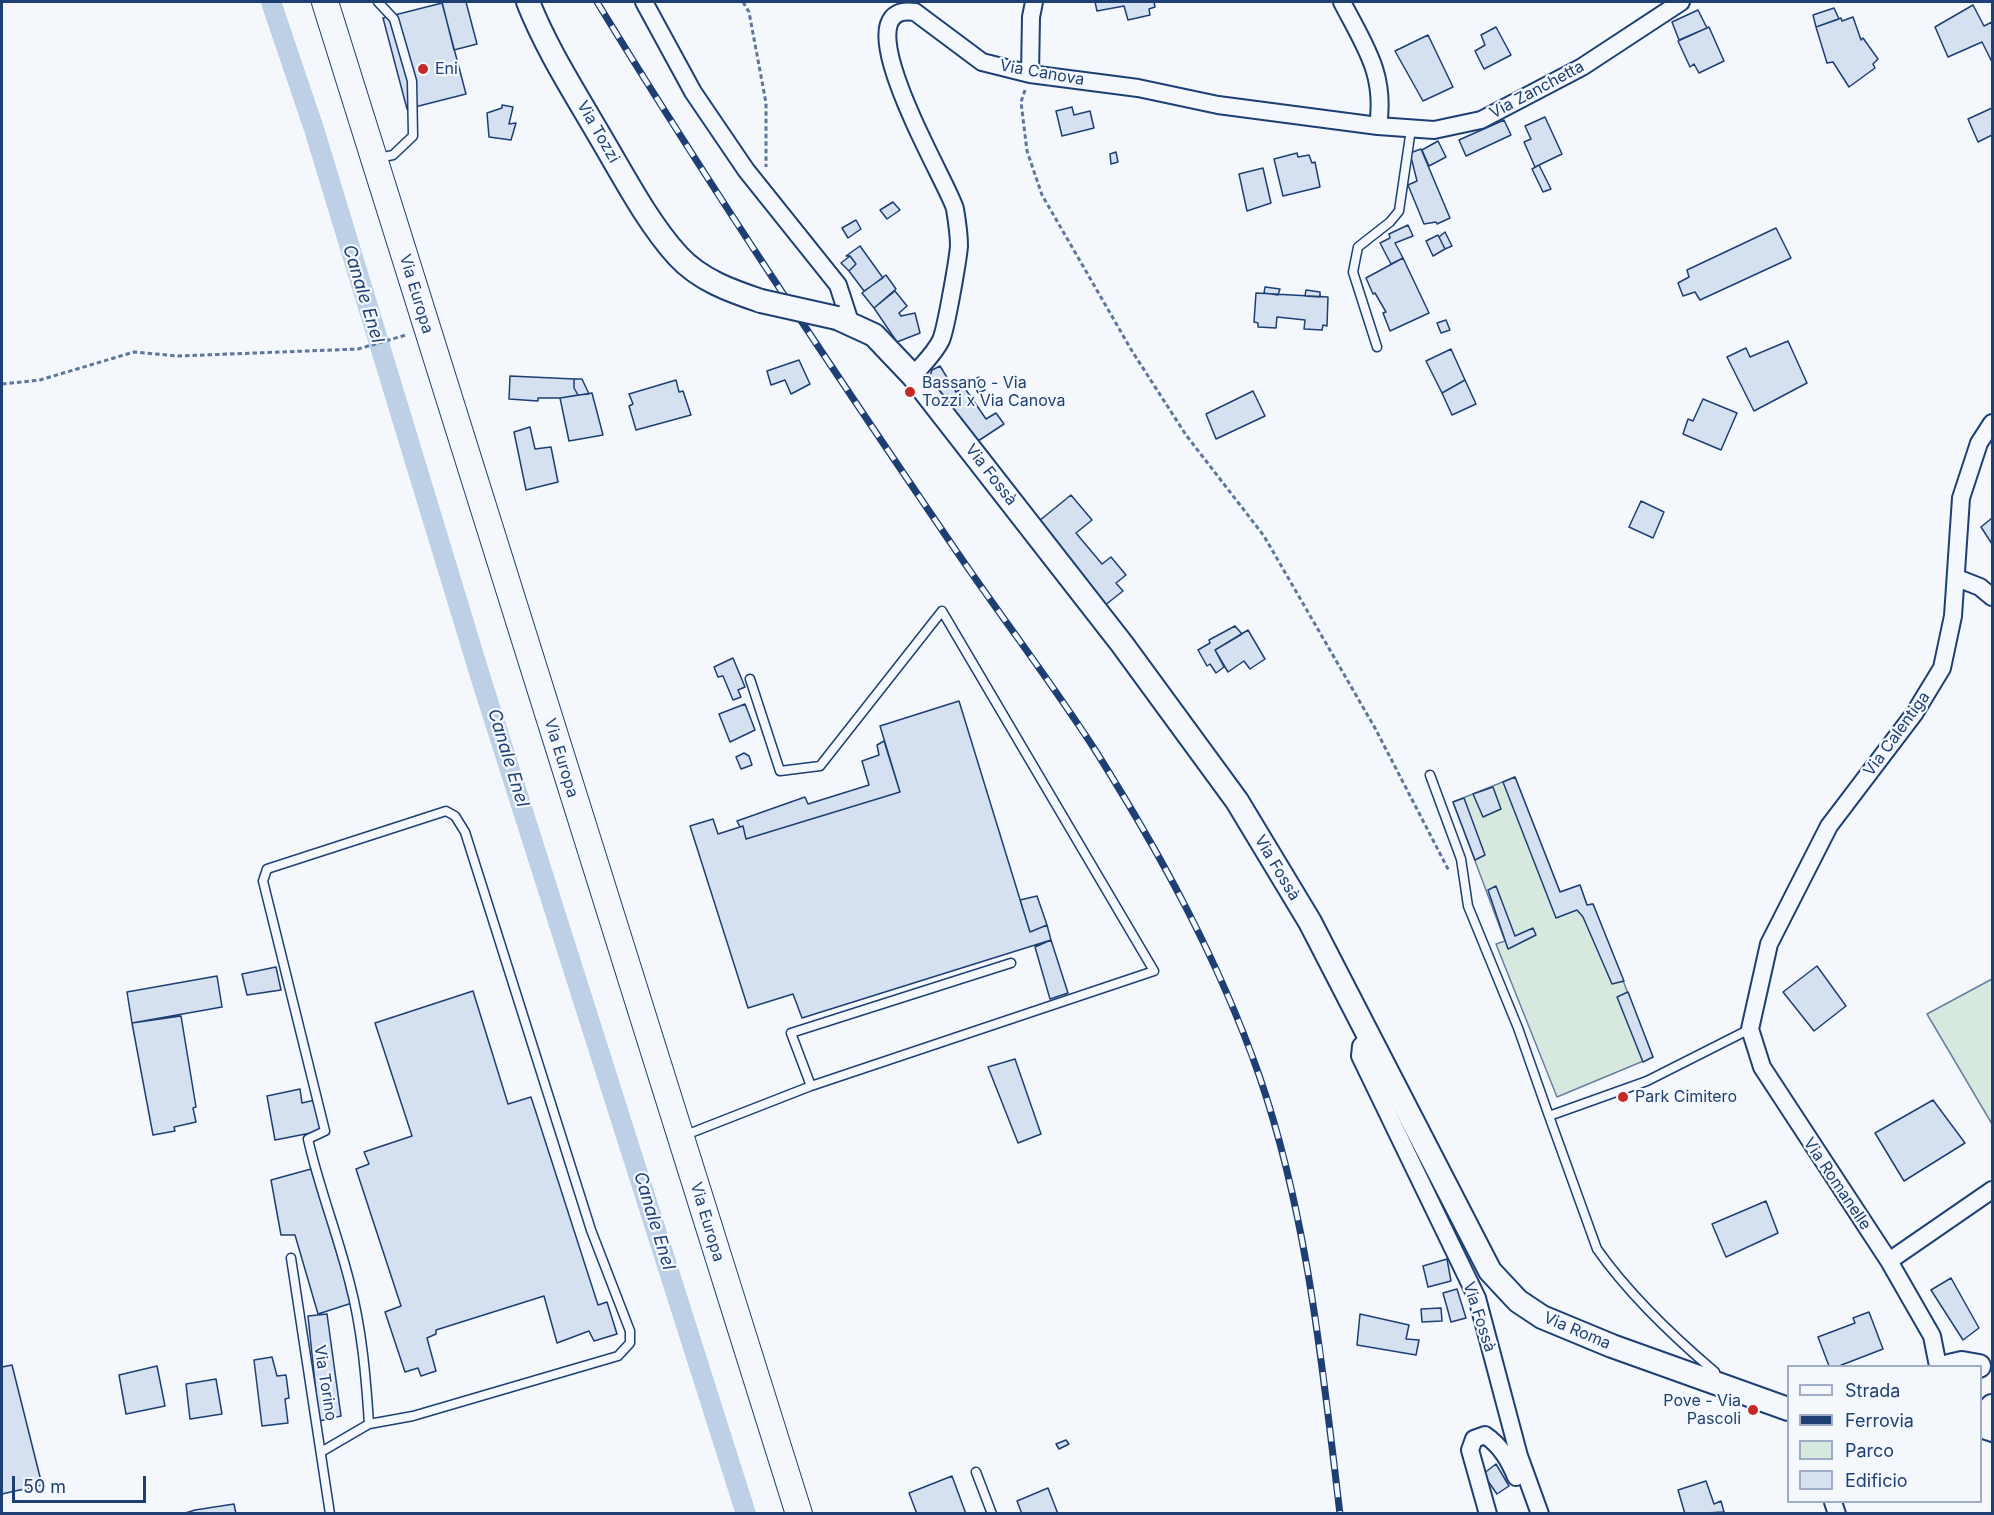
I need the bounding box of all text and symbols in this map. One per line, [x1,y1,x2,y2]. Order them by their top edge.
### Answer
street label: Via Canova [998,56,1086,90]
street label: Via Zanchetta [1487,57,1587,123]
place label: Eni [435,59,458,79]
marker: Eni [416,62,430,76]
street label: Via Tozzi [573,98,623,166]
water label: Canale Enel [338,242,388,346]
street label: Via Europa [395,252,437,336]
place label: Bassano - Via Tozzi x Via Canova [922,373,1065,411]
marker: Bassano - Via Tozzi x Via Canova [903,385,917,399]
street label: Via Fossà [961,440,1021,510]
street label: Via Calentiga [1860,688,1934,780]
water label: Canale Enel [483,706,533,810]
street label: Via Europa [540,716,582,800]
street label: Via Fossà [1250,832,1304,904]
place label: Park Cimitero [1635,1087,1737,1107]
marker: Park Cimitero [1616,1090,1630,1104]
street label: Via Romanelle [1799,1134,1875,1234]
water label: Canale Enel [629,1169,679,1273]
street label: Via Europa [686,1180,728,1264]
street label: Via Fossà [1459,1279,1499,1355]
street label: Via Roma [1541,1308,1613,1354]
street label: Via Torino [310,1344,340,1422]
legend [1787,1365,1982,1503]
text: Strada [1845,1380,1900,1401]
place label: Pove - Via Pascoli [1663,1391,1741,1429]
marker: Pove - Via Pascoli [1746,1403,1760,1417]
text: Ferrovia [1845,1410,1914,1431]
text: Parco [1845,1440,1894,1461]
scale bar [15,1464,148,1502]
text: Edificio [1845,1470,1908,1491]
text: 50 m [23,1476,66,1497]

